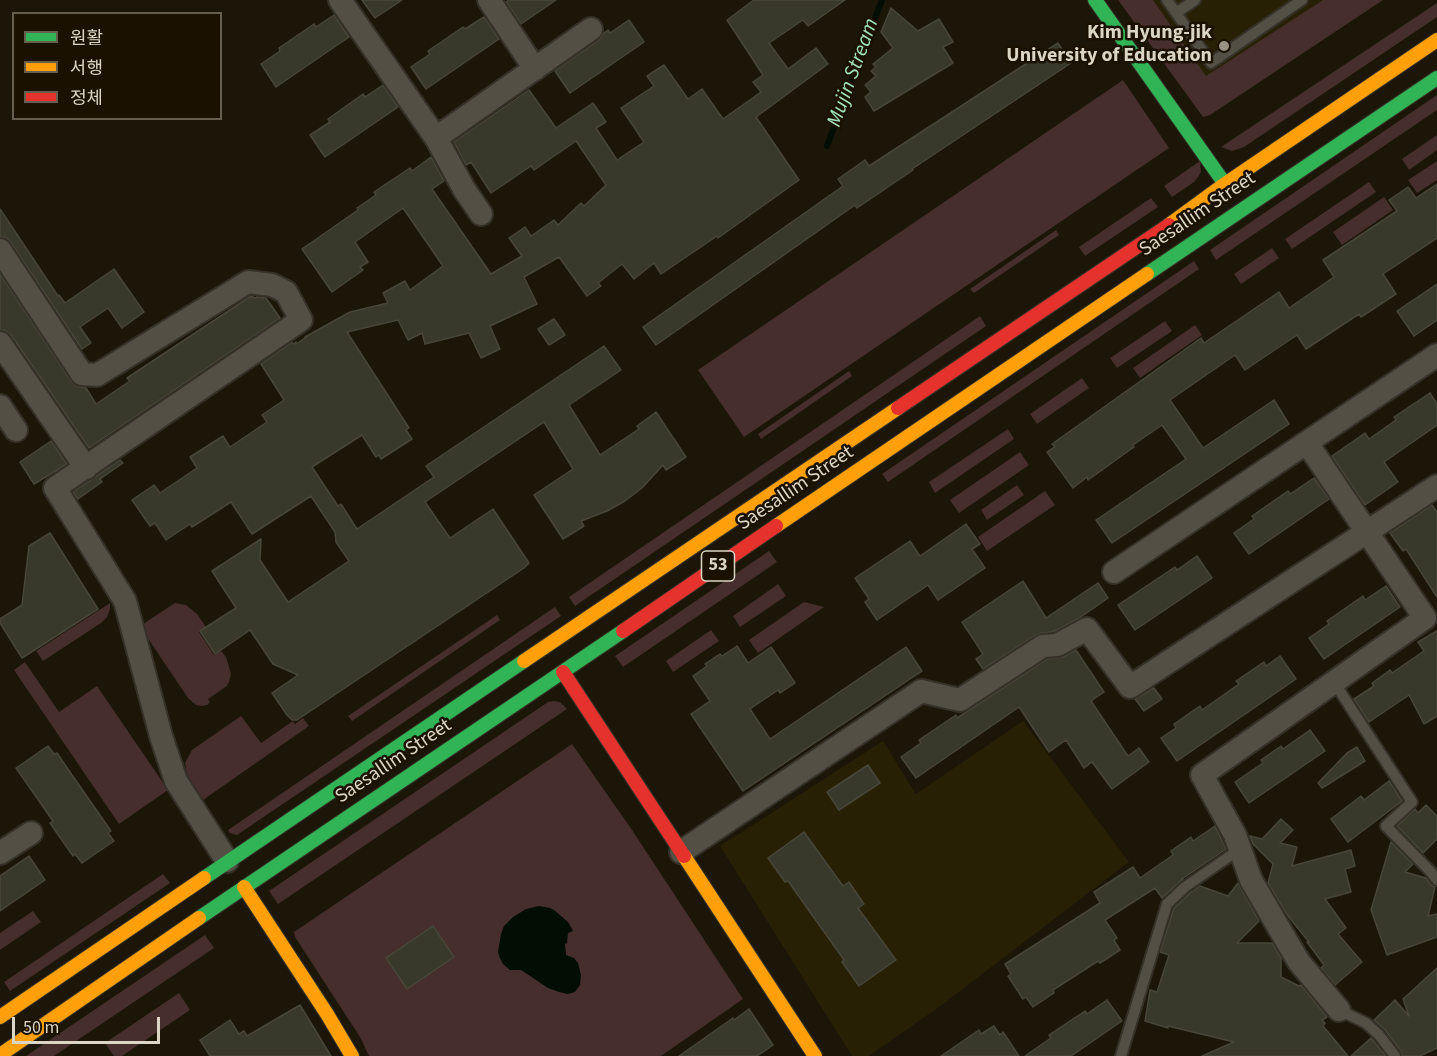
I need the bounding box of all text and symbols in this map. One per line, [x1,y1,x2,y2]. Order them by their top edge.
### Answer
legend [12,12,222,120]
water label: Mujin Stream [823,15,885,131]
place label: Kim Hyung-jik University of Education [1006,22,1212,69]
text: 원활 [70,26,103,51]
marker: Kim Hyung-jik University of Education [1217,39,1231,53]
text: 서행 [70,56,103,81]
text: 정체 [70,86,103,111]
street label: Saesallim Street [1135,167,1261,263]
street label: Saesallim Street [733,441,859,537]
road number: 53 [702,551,734,581]
street label: Saesallim Street [331,714,457,810]
scale bar [15,1005,164,1043]
text: 50 m [23,1015,59,1040]

